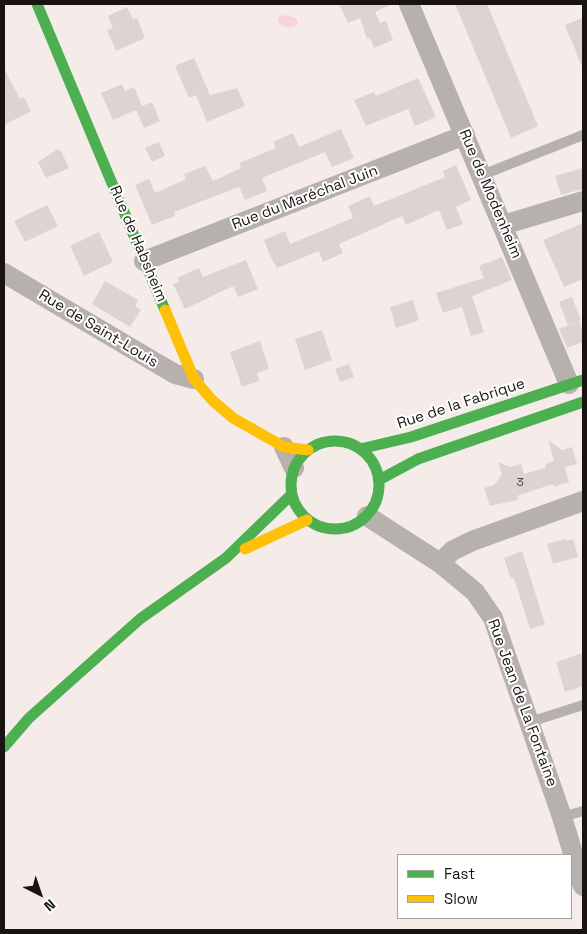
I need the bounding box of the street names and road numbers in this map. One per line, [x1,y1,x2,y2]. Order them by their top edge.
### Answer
street label: Rue de Modenheim [455,127,525,261]
street label: Rue du Maréchal Juin [229,162,381,234]
street label: Rue de Habsheim [105,183,171,305]
street label: Rue de Saint-Louis [35,286,161,372]
street label: Rue de la Fabrique [395,375,527,433]
street label: Rue Jean de La Fontaine [483,617,561,789]

